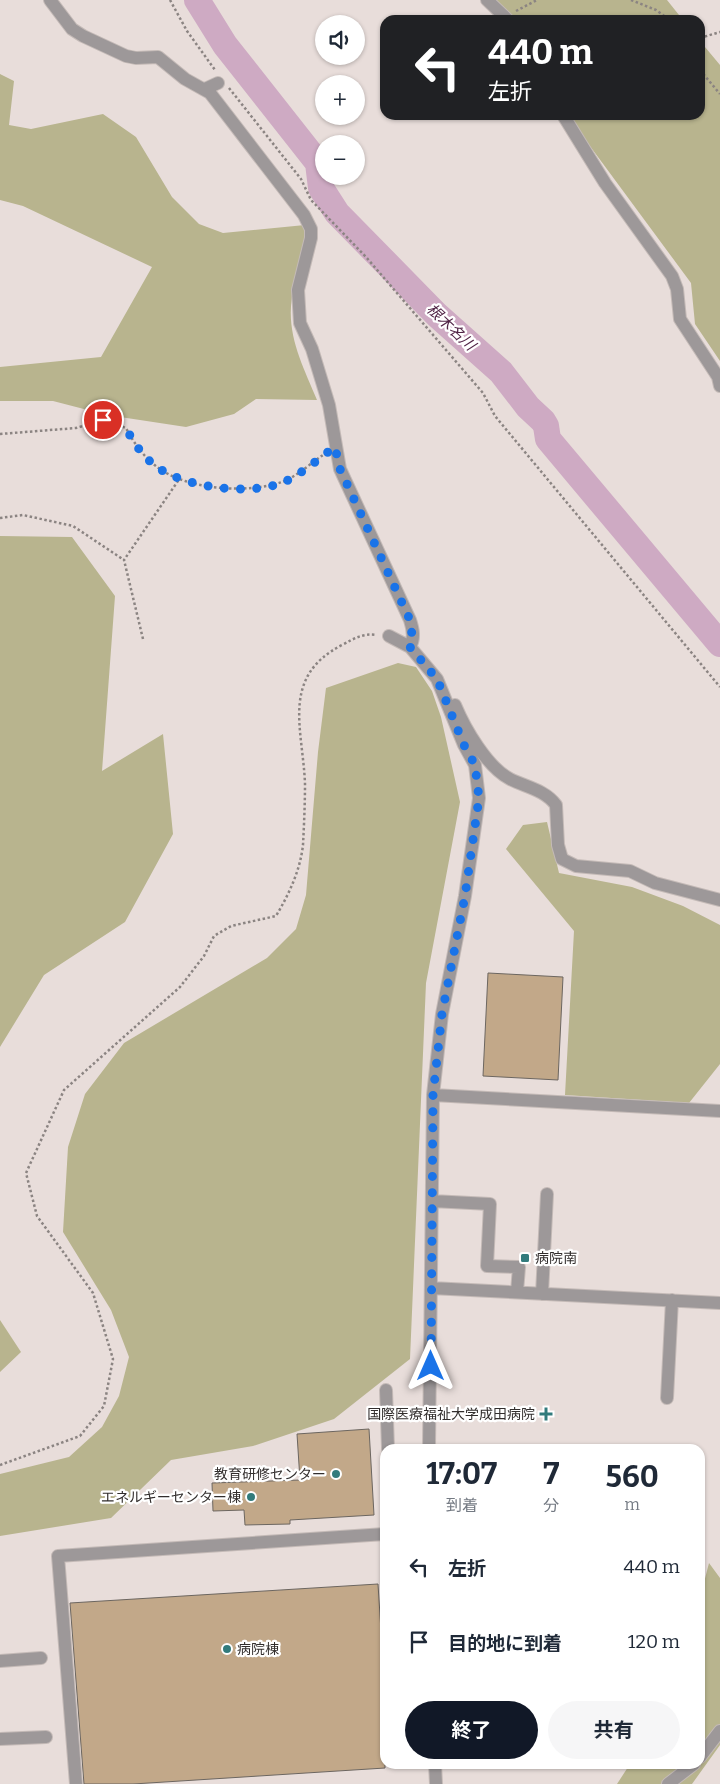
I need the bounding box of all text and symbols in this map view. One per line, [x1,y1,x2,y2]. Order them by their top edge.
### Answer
map controls [315,15,365,185]
button: sound [315,15,365,65]
text: 440 m [488,31,593,73]
icon: left [405,35,470,100]
button: + [315,75,365,125]
text: 左折 [488,78,532,105]
button: − [315,135,365,185]
water label: 根木名川 [423,300,481,355]
pin [82,399,124,441]
icon: arrive [89,406,117,434]
place label: 病院南 [535,1250,577,1267]
marker: 病院南 [519,1252,531,1264]
position arrow [404,1339,456,1391]
place label: 国際医療福祉大学成田病院 [367,1406,535,1423]
marker: 国際医療福祉大学成田病院 [539,1407,553,1421]
text: 17:07 [426,1456,497,1492]
text: 7 [543,1456,559,1492]
text: 560 [606,1459,659,1495]
place label: 教育研修センター [214,1466,326,1483]
marker: 教育研修センター [330,1468,342,1480]
place label: エネルギーセンター棟 [101,1489,241,1506]
marker: エネルギーセンター棟 [245,1491,257,1503]
text: m [625,1495,640,1514]
text: 到着 [446,1496,478,1515]
text: 分 [543,1496,559,1515]
icon: left [405,1553,433,1581]
text: 440 m [624,1555,680,1578]
text: 左折 [448,1557,486,1580]
icon: arrive [405,1628,433,1656]
text: 120 m [628,1630,680,1653]
text: 目的地に到着 [448,1632,562,1655]
place label: 病院棟 [237,1641,279,1658]
marker: 病院棟 [221,1643,233,1655]
button: 終了 [405,1701,538,1759]
button: 共有 [548,1701,680,1759]

